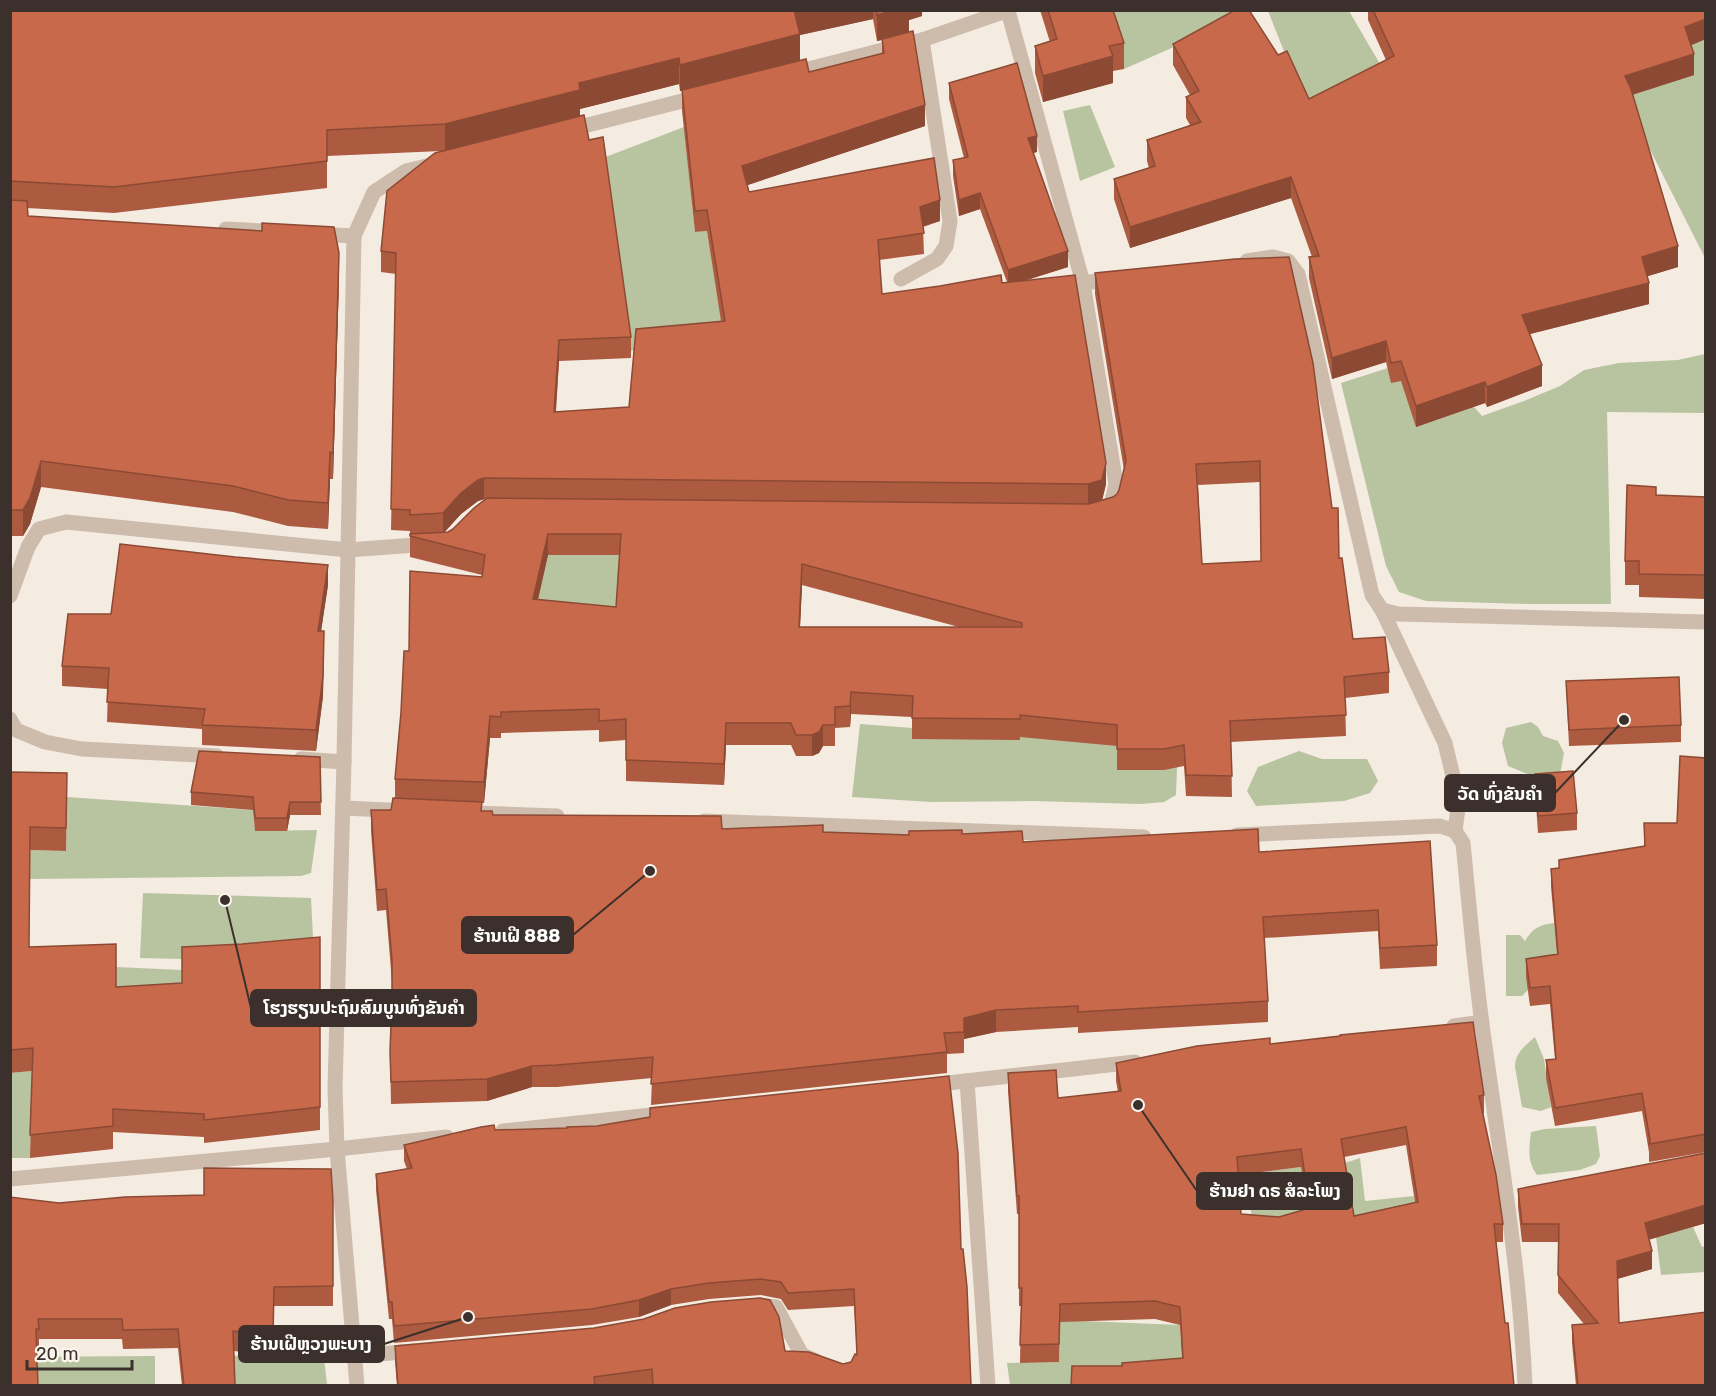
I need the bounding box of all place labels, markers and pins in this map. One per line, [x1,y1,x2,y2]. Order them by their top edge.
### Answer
callout: ວັດ ທົ່ງຂັນຄຳ [1445,775,1555,811]
callout: ຮ້ານເຝີ 888 [462,917,573,953]
callout: ໂຮງຮຽນປະຖົມສົມບູນທົ່ງຂັນຄຳ [251,990,476,1026]
callout: ຮ້ານຢາ ດຣ ສໍລະໂພງ [1197,1173,1352,1209]
callout: ຮ້ານເຝີຫຼວງພະບາງ [239,1326,384,1362]

